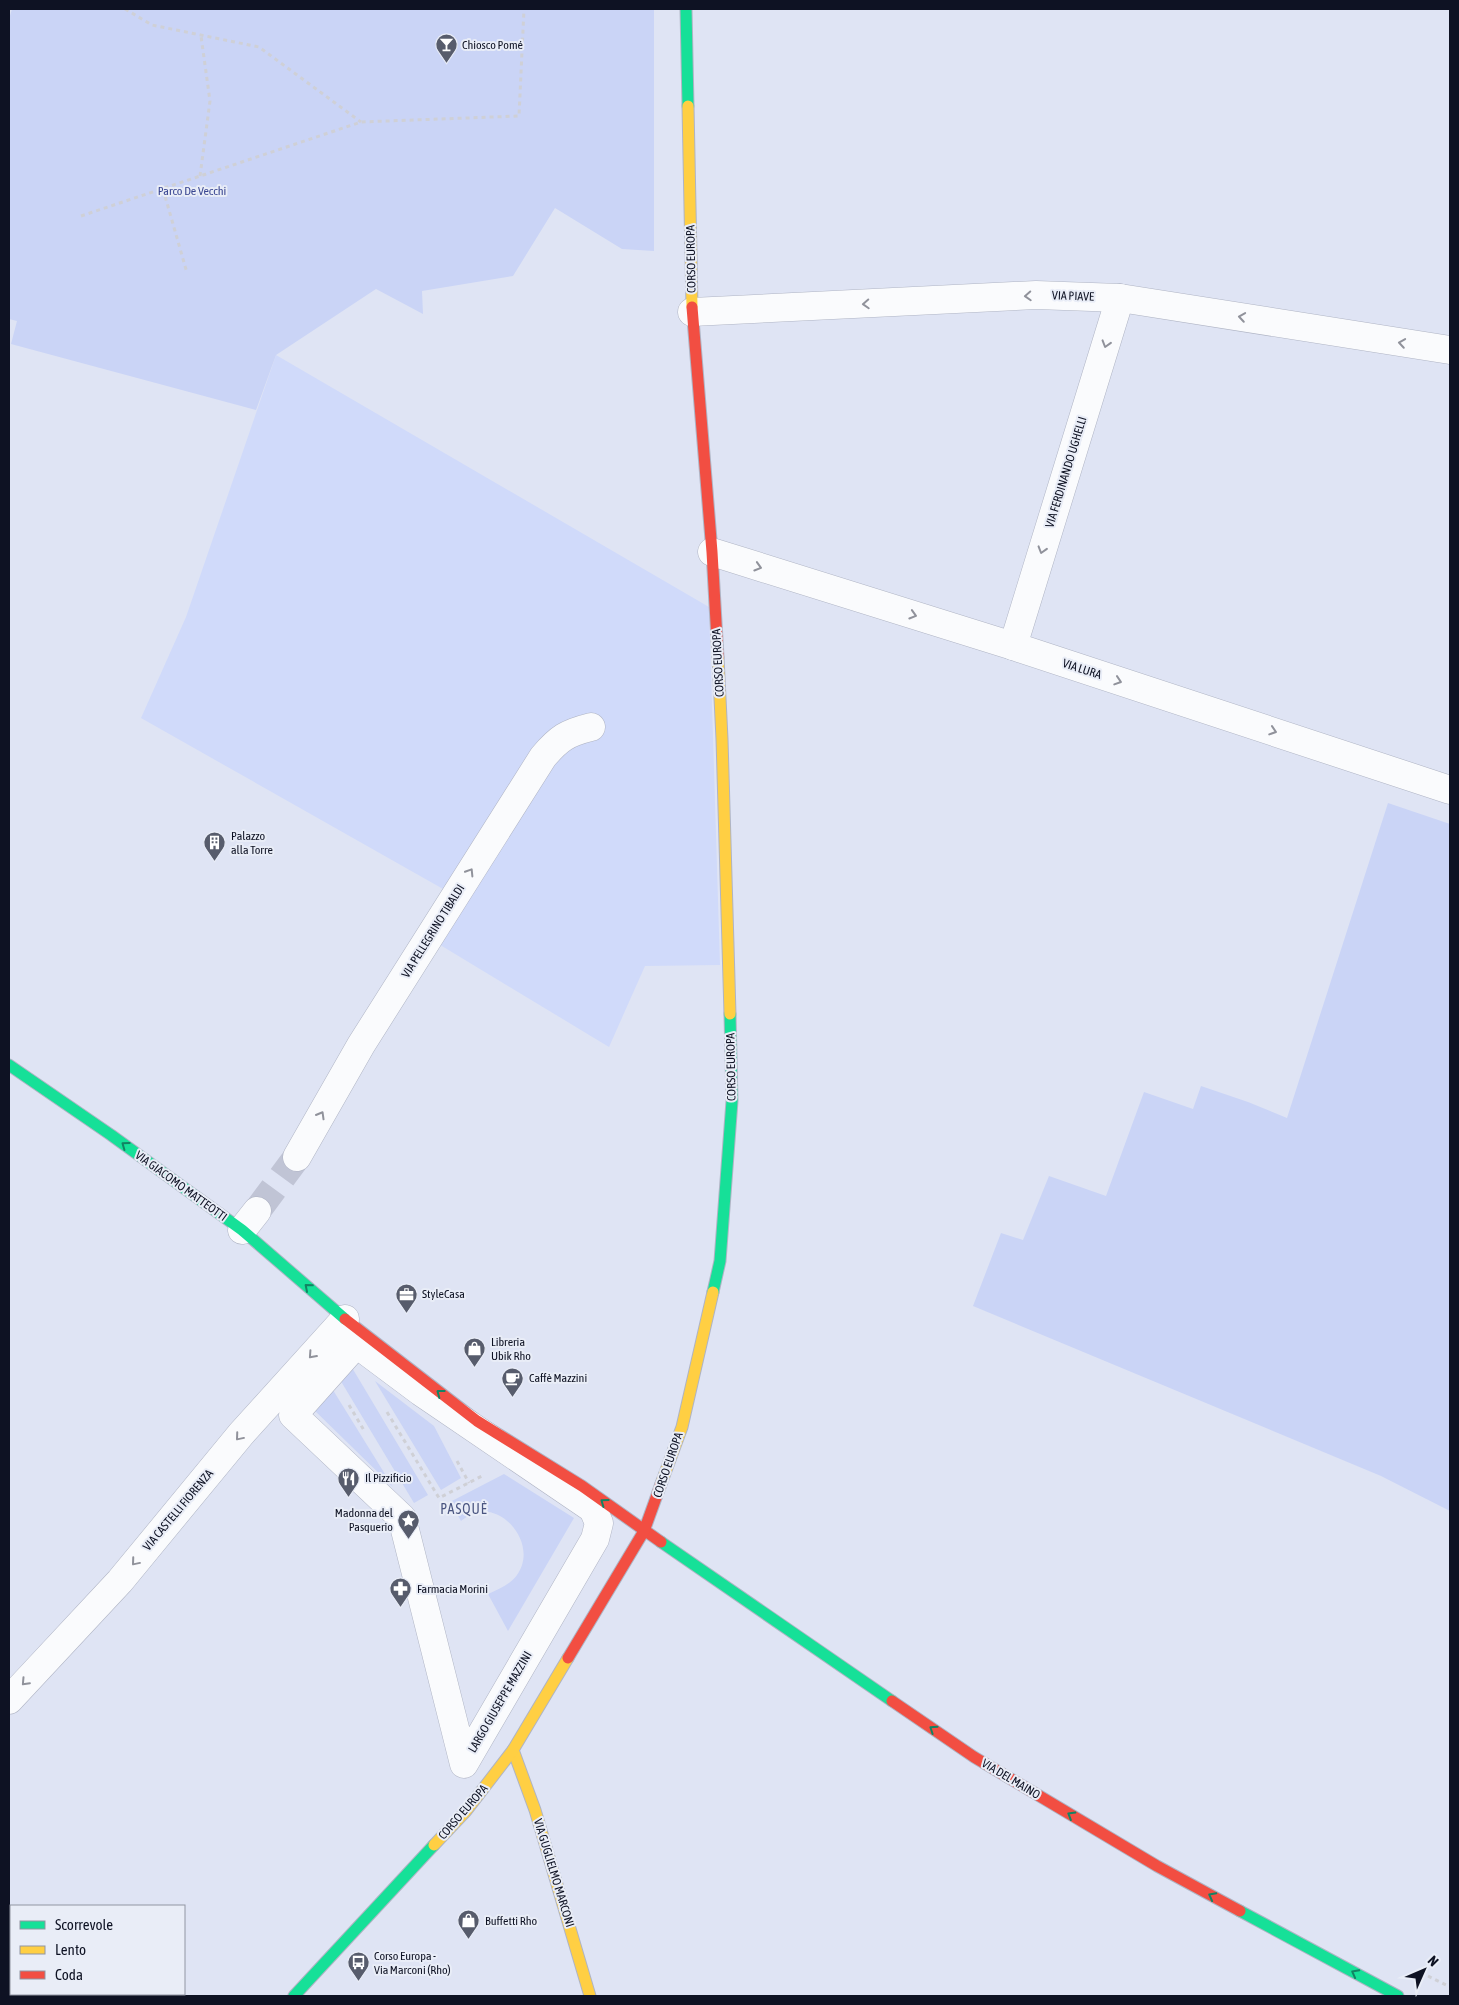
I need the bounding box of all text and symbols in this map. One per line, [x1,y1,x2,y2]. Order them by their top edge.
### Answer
bar icon: Chiosco Pomé [434,33,458,64]
place label: Chiosco Pomé [462,38,523,52]
park label: Parco De Vecchi [158,184,226,198]
street label: CORSO EUROPA [683,225,699,293]
street label: VIA PIAVE [1052,288,1094,304]
one-way arrow [1024,290,1032,301]
one-way arrow [862,298,870,309]
one-way arrow [1237,312,1245,323]
one-way arrow [1398,338,1406,348]
one-way arrow [1101,340,1111,348]
street label: VIA FERDINANDO UGHELLI [1042,415,1090,529]
one-way arrow [1038,545,1048,553]
one-way arrow [754,561,762,571]
one-way arrow [909,609,917,619]
street label: CORSO EUROPA [709,628,727,697]
street label: VIA LURA [1061,656,1103,682]
one-way arrow [1113,675,1122,685]
one-way arrow [1268,725,1276,735]
place label: Palazzo alla Torre [231,829,273,857]
building icon: Palazzo alla Torre [203,831,227,862]
one-way arrow [464,868,473,877]
street label: VIA PELLEGRINO TIBALDI [399,882,467,980]
street label: CORSO EUROPA [723,1033,739,1101]
one-way arrow [315,1111,325,1120]
one-way arrow [121,1142,131,1151]
street label: VIA GIACOMO MATTEOTTI [132,1148,230,1224]
office icon: StyleCasa [394,1282,418,1313]
one-way arrow [305,1284,314,1293]
place label: StyleCasa [422,1287,465,1301]
place label: Libreria Ubik Rho [491,1335,531,1363]
shop icon: Libreria Ubik Rho [463,1337,487,1368]
one-way arrow [309,1349,318,1358]
cafe icon: Caffè Mazzini [501,1366,525,1397]
place label: Caffè Mazzini [529,1371,587,1385]
one-way arrow [436,1390,446,1399]
street label: CORSO EUROPA [650,1430,686,1500]
one-way arrow [236,1431,244,1440]
restaurant icon: Il Pizzificio [337,1466,361,1497]
street label: VIA CASTELLI FIORENZA [140,1467,216,1553]
place label: Il Pizzificio [365,1471,412,1485]
one-way arrow [600,1499,610,1508]
district label: PASQUÈ [440,1501,488,1517]
place label: Madonna del Pasquerio [335,1506,394,1534]
place icon: Madonna del Pasquerio [397,1508,421,1539]
one-way arrow [132,1557,141,1566]
pharmacy icon: Farmacia Morini [389,1577,413,1608]
place label: Farmacia Morini [417,1582,488,1596]
street label: LARGO GIUSEPPE MAZZINI [465,1649,535,1755]
one-way arrow [22,1676,31,1685]
one-way arrow [929,1726,939,1735]
street label: VIA DEL MAINO [979,1756,1043,1802]
street label: CORSO EUROPA [435,1782,491,1842]
one-way arrow [1067,1811,1076,1821]
street label: VIA GUGLIELMO MARCONI [531,1817,577,1929]
one-way arrow [1208,1892,1217,1902]
legend [10,1905,185,1995]
shop icon: Buffetti Rho [457,1909,481,1940]
place label: Buffetti Rho [485,1914,538,1928]
text: Scorrevole [55,1916,113,1933]
text: Lento [55,1941,86,1958]
north arrow [1399,1945,1449,1995]
place label: Corso Europa - Via Marconi (Rho) [374,1949,451,1977]
bus stop icon: Corso Europa - Via Marconi (Rho) [346,1951,370,1982]
text: N [1425,1952,1442,1969]
text: Coda [55,1966,83,1983]
one-way arrow [1351,1969,1360,1979]

